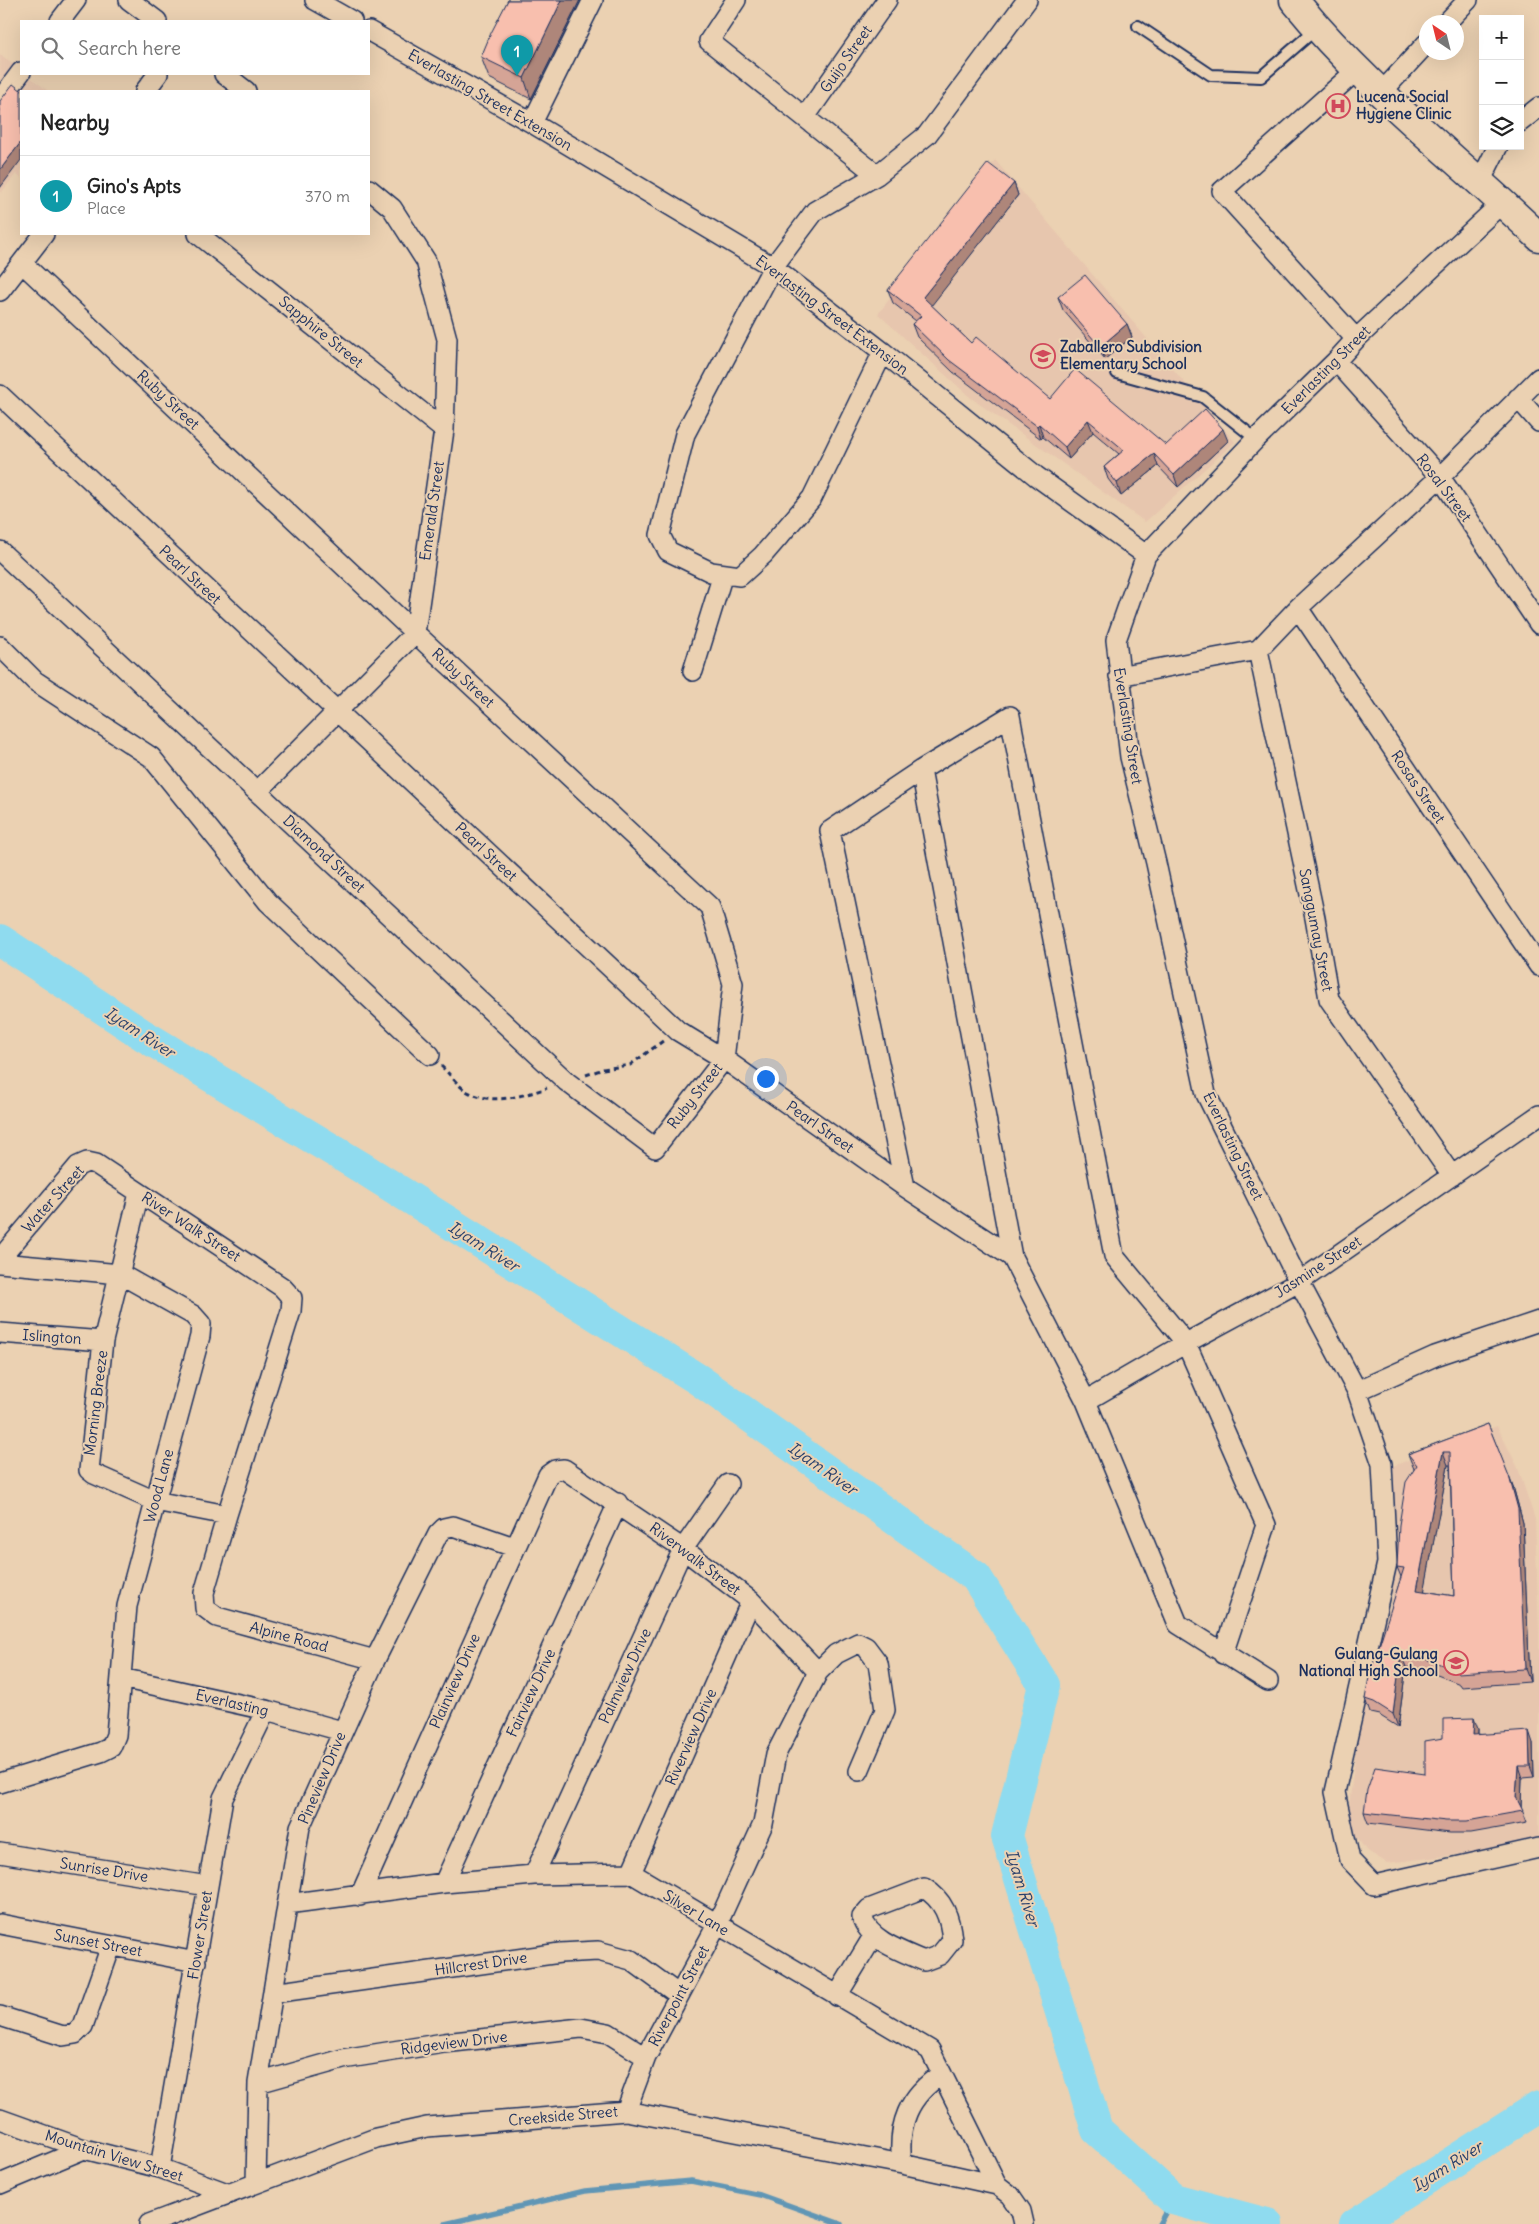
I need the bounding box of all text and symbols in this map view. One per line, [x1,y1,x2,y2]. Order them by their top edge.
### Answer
north arrow [1419,15,1464,60]
map controls [1479,15,1524,150]
button: + [1479,15,1524,60]
search box [20,20,370,75]
street label: Guijo Street [815,21,876,96]
icon: search [38,34,66,62]
pin: 1 [501,35,533,76]
text: Search here [78,36,181,60]
street label: Everlasting Street Extension [405,45,576,155]
button: − [1479,60,1524,105]
place label: Lucena Social Hygiene Clinic [1356,87,1452,124]
hospital icon: Lucena Social Hygiene Clinic [1325,93,1351,119]
button: layers [1479,105,1524,150]
text: Nearby [40,109,110,136]
text: Gino's Apts [87,174,181,198]
text: 1 [53,186,59,206]
text: 370 m [305,186,350,206]
text: Place [87,198,126,218]
street label: Everlasting Street Extension [752,251,913,379]
street label: Sapphire Street [275,292,367,372]
street label: Everlasting Street [1277,321,1374,418]
place label: Zaballero Subdivision Elementary School [1060,337,1202,374]
school or university icon: Zaballero Subdivision Elementary School [1030,343,1056,369]
street label: Ruby Street [133,366,204,433]
street label: Rosal Street [1413,450,1476,525]
street label: Emerald Street [415,460,448,562]
street label: Pearl Street [155,541,225,608]
street label: Ruby Street [428,644,499,711]
street label: Everlasting Street [1110,666,1147,786]
street label: Rosas Street [1387,747,1450,827]
street label: Diamond Street [279,811,369,896]
street label: Pearl Street [451,818,521,885]
street label: Sanggumay Street [1295,867,1338,993]
water label: Iyam River [101,1002,181,1063]
street label: Ruby Street [663,1059,726,1133]
your location [753,1066,779,1092]
street label: Everlasting Street [1199,1089,1268,1203]
street label: Pearl Street [783,1096,858,1157]
street label: Water Street [17,1161,88,1236]
street label: River Walk Street [138,1187,244,1266]
water label: Iyam River [445,1217,525,1277]
street label: Jasmine Street [1271,1231,1365,1302]
street label: Islington [22,1325,83,1348]
street label: Morning Breeze [80,1349,111,1457]
water label: Iyam River [785,1437,863,1500]
street label: Wood Lane [140,1447,177,1525]
street label: Riverwalk Street [646,1518,745,1599]
street label: Alpine Road [248,1617,331,1656]
street label: Palmview Drive [594,1625,655,1727]
street label: Plainview Drive [425,1630,484,1731]
place label: Gulang-Gulang National High School [1299,1644,1438,1681]
street label: Fairview Drive [502,1646,559,1740]
school or university icon: Gulang-Gulang National High School [1443,1650,1469,1676]
street label: Everlasting [194,1685,270,1720]
street label: Riverview Drive [661,1685,720,1788]
street label: Pineview Drive [294,1729,350,1827]
water label: Iyam River [1002,1847,1045,1931]
street label: Sunrise Drive [59,1853,150,1886]
street label: Silver Lane [660,1885,733,1940]
street label: Flower Street [183,1889,216,1981]
street label: Sunset Street [52,1925,144,1960]
street label: Riverpoint Street [644,1942,713,2050]
street label: Hillcrest Drive [433,1948,528,1979]
street label: Ridgeview Drive [399,2027,509,2058]
street label: Creekside Street [507,2101,619,2130]
street label: Mountain View Street [43,2125,185,2186]
water label: Iyam River [1408,2135,1488,2195]

